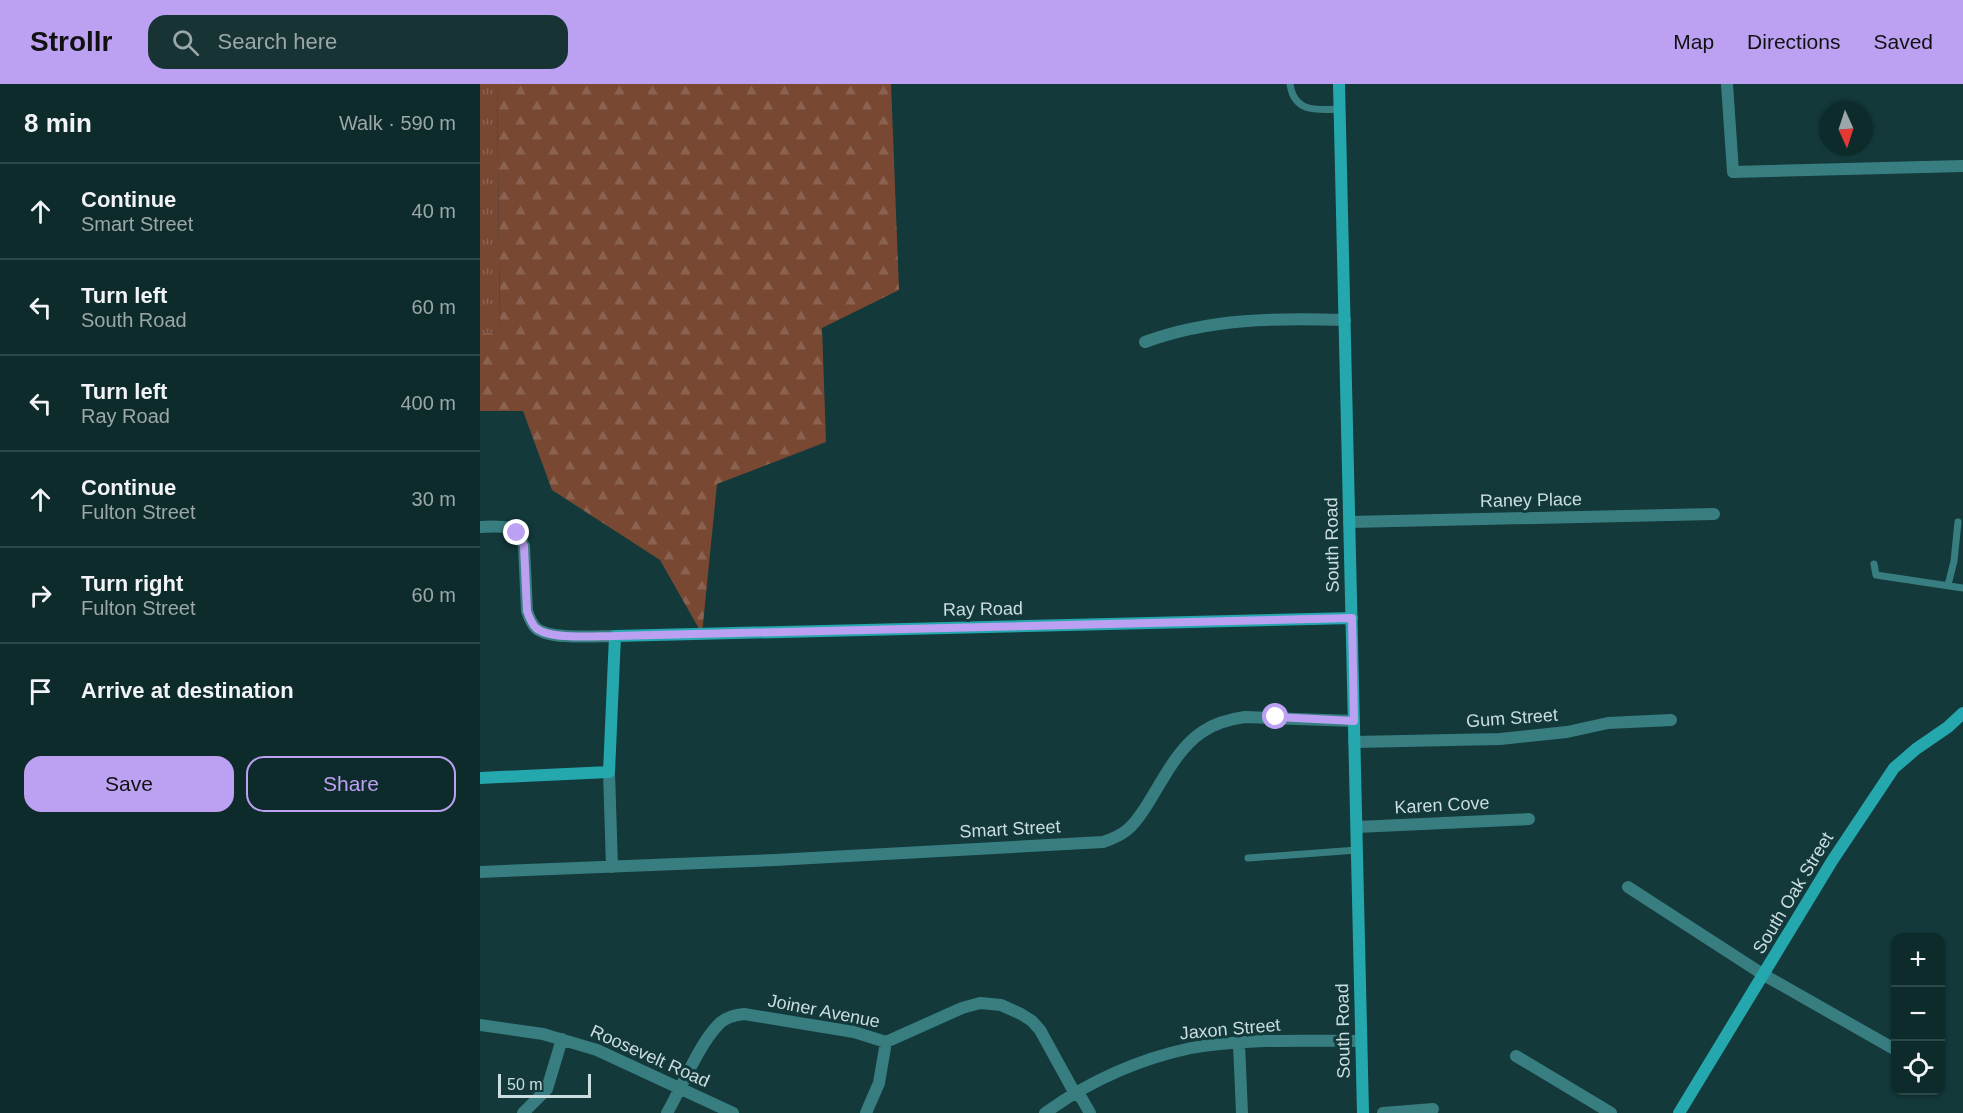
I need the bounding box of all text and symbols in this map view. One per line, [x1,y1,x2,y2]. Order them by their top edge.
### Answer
search box [148,15,568,69]
text: Strollr [30,26,112,57]
icon: search [169,26,202,59]
text: Search here [217,29,337,54]
text: Map [1673,30,1714,53]
text: Directions [1747,30,1840,53]
text: Saved [1873,30,1933,53]
north arrow [1819,102,1873,156]
text: 8 min [24,108,92,138]
text: Walk · 590 m [339,112,456,134]
text: Continue [81,187,176,212]
icon: ahead [24,195,57,228]
text: 40 m [412,200,456,222]
text: Smart Street [81,213,193,235]
text: Turn left [81,283,167,308]
icon: left [24,291,57,324]
text: 60 m [412,296,456,318]
text: South Road [81,309,187,331]
text: Turn left [81,379,167,404]
icon: left [24,387,57,420]
text: 400 m [400,392,456,414]
text: Ray Road [81,405,170,427]
text: Continue [81,475,176,500]
icon: ahead [24,483,57,516]
text: 30 m [412,488,456,510]
street label: Raney Place [1480,489,1582,511]
street label: South Road [1321,497,1343,593]
text: Fulton Street [81,501,196,523]
route end [503,519,529,545]
text: Turn right [81,571,183,596]
icon: right [24,579,57,612]
text: 60 m [412,584,456,606]
text: Fulton Street [81,597,196,619]
street label: Ray Road [943,598,1023,620]
icon: arrive [24,675,57,708]
text: Arrive at destination [81,678,294,703]
route start [1262,703,1288,729]
street label: Gum Street [1465,705,1559,731]
button: Save [24,756,234,812]
button: Share [246,756,456,812]
street label: Karen Cove [1394,793,1490,817]
street label: Smart Street [959,816,1061,842]
street label: South Oak Street [1749,829,1837,957]
map controls [1891,933,1945,1095]
button: + [1891,933,1945,987]
street label: South Road [1332,983,1354,1079]
button: − [1891,987,1945,1041]
street label: Joiner Avenue [766,990,882,1032]
street label: Jaxon Street [1179,1015,1281,1043]
street label: Roosevelt Road [587,1021,713,1091]
button: locate [1891,1041,1945,1095]
scale bar [498,1071,591,1098]
text: 50 m [507,1076,543,1093]

